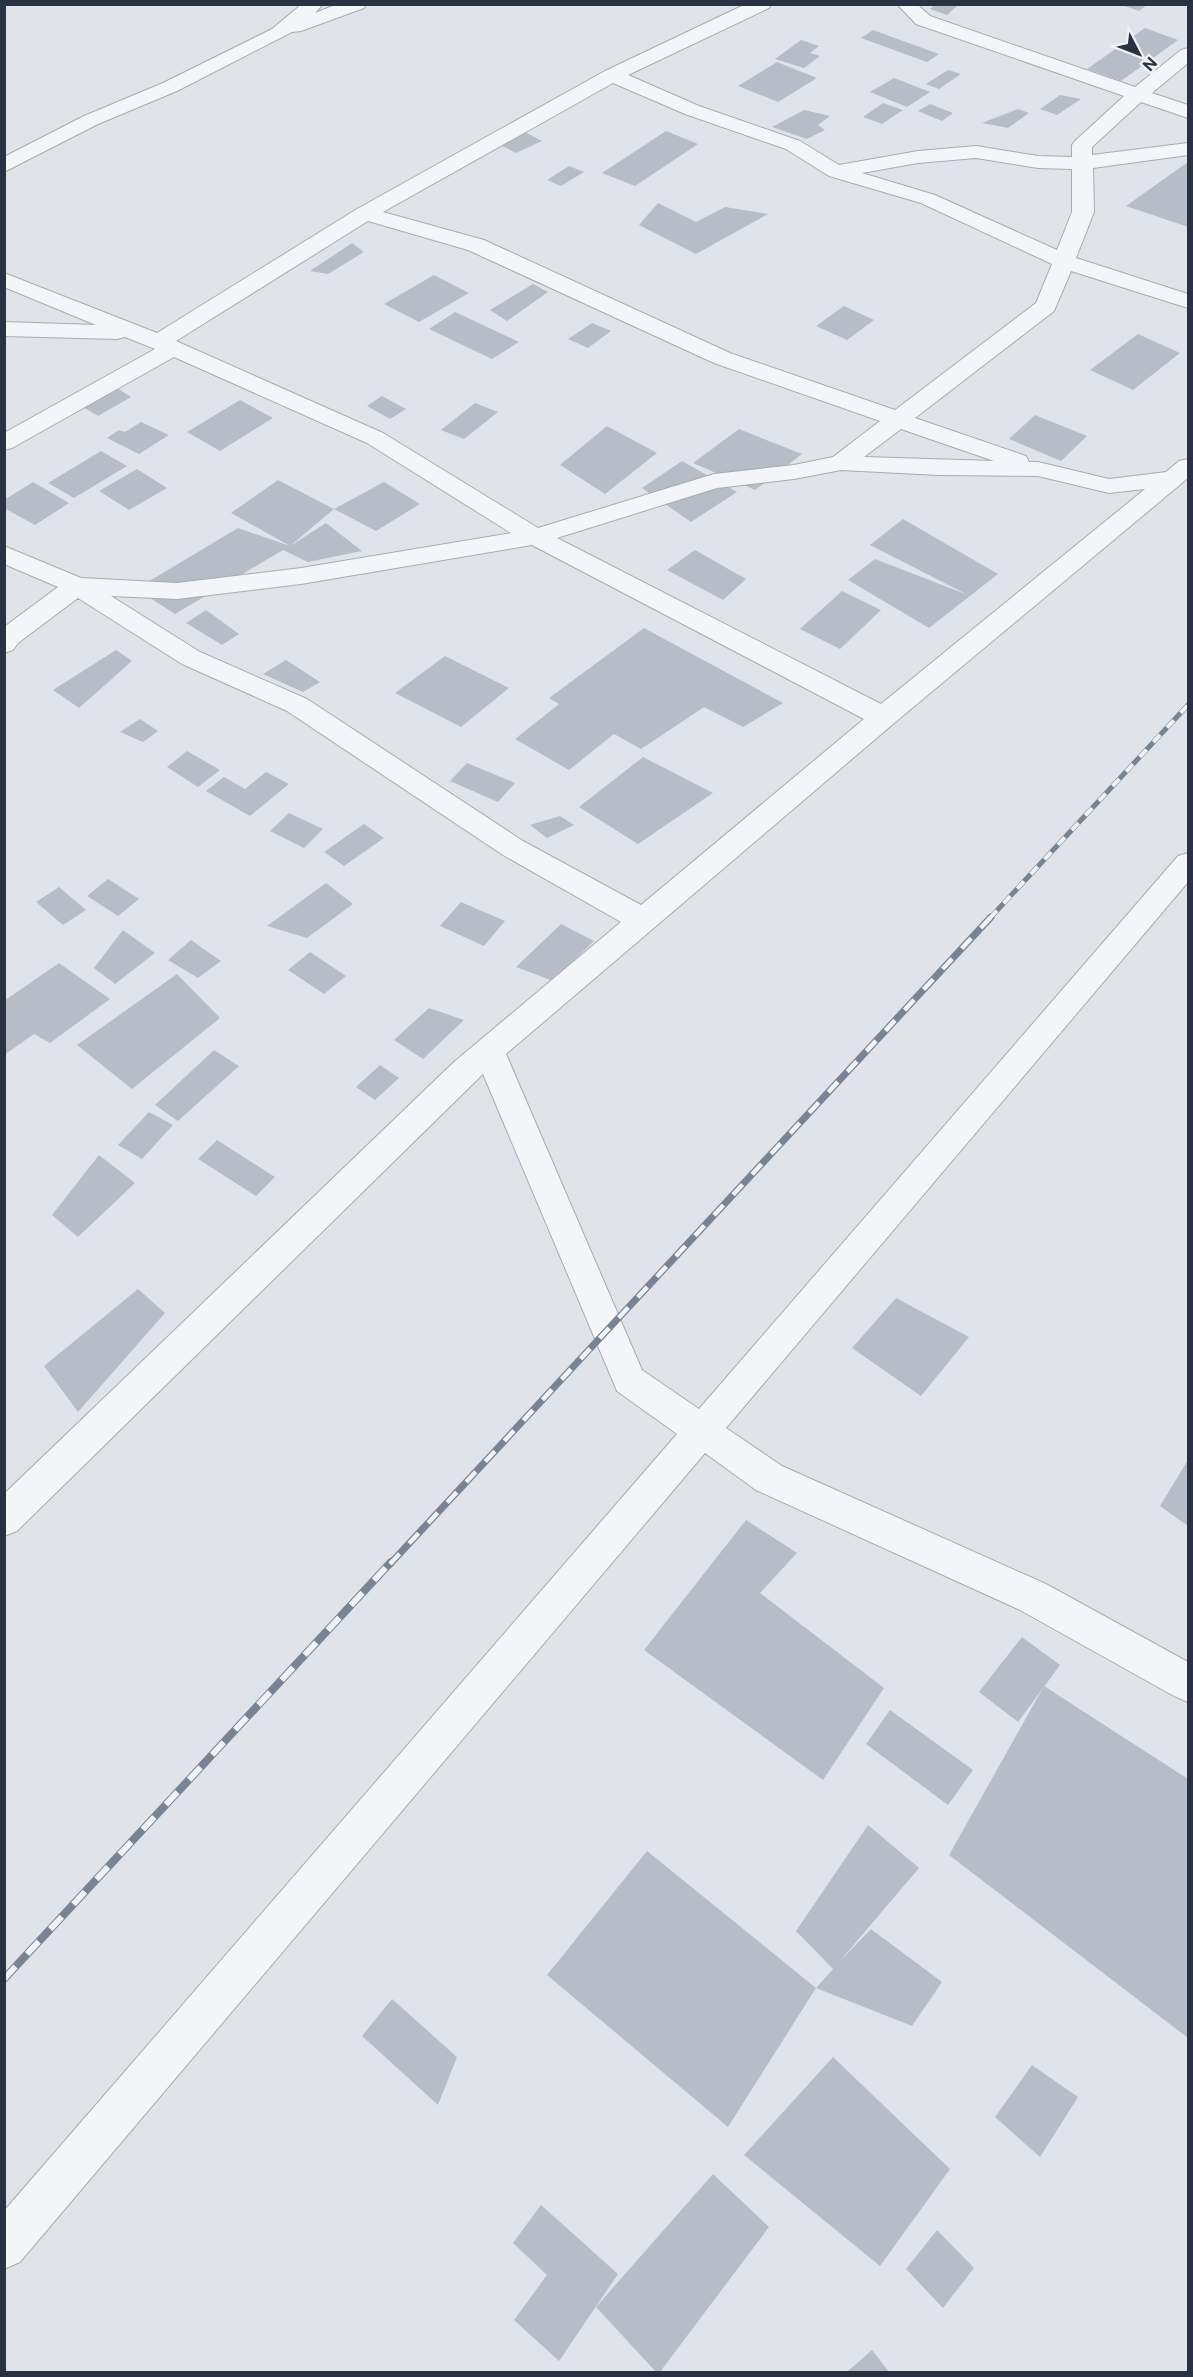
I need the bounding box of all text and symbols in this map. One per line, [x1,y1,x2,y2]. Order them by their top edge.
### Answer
north arrow [1109,24,1169,84]
text: N [1139,53,1161,75]

